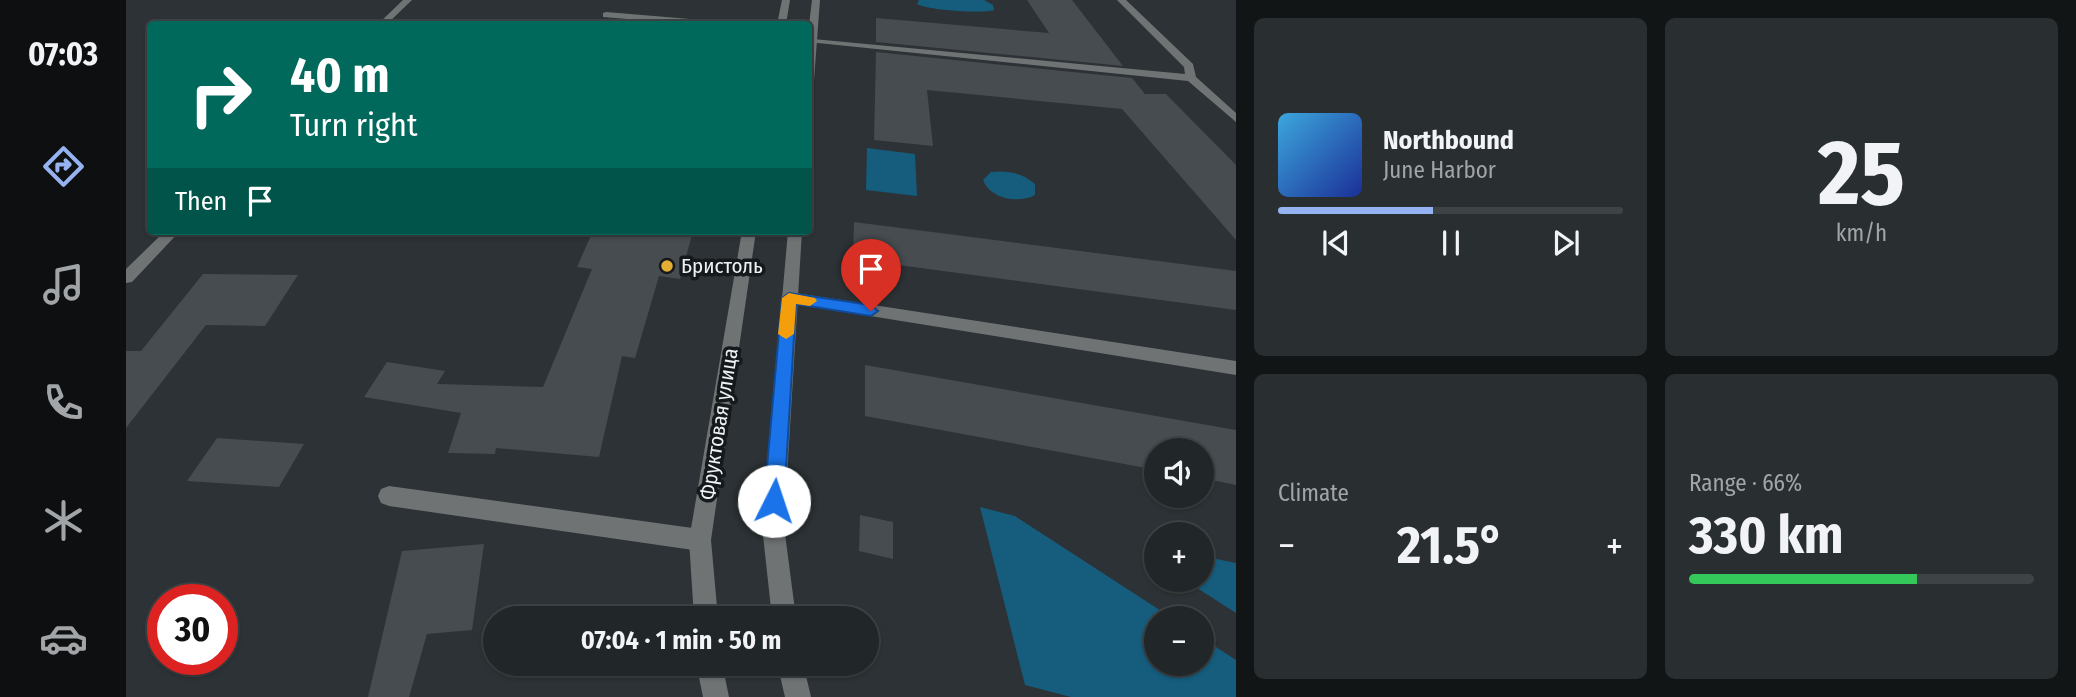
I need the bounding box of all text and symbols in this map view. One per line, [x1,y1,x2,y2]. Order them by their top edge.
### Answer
text: 07:03 [28,35,98,73]
text: 40 m [290,46,390,105]
icon: right [175,49,266,140]
text: Turn right [290,106,417,144]
text: 25 [1818,119,1905,228]
text: Northbound [1383,125,1514,156]
icon: directions [39,142,88,191]
text: June Harbor [1383,156,1496,184]
icon: arrive [241,182,279,220]
text: Then [175,186,227,217]
text: km/h [1836,219,1887,247]
icon: previous [1317,224,1355,262]
icon: pause [1432,224,1470,262]
icon: next [1547,224,1585,262]
pin [841,239,901,311]
icon: arrive [852,250,890,288]
place label: Бристоль [681,253,763,279]
marker: Бристоль [659,258,675,274]
icon: music [39,260,88,309]
street label: Фруктовая улица [694,346,744,502]
icon: phone [39,378,88,427]
map controls [1144,438,1214,676]
button: sound [1144,438,1214,508]
position arrow [737,464,811,538]
text: Range · 66% [1689,469,1802,497]
text: Climate [1278,479,1349,507]
icon: climate [39,496,88,545]
text: 330 km [1689,504,1844,567]
text: 21.5° [1397,514,1504,577]
button: + [1144,522,1214,592]
text: − [1278,523,1295,569]
text: + [1606,523,1623,569]
speed limit sign: 30 [147,584,238,675]
button: − [1144,606,1214,676]
icon: car [39,614,88,663]
text: 07:04 · 1 min · 50 m [581,625,781,656]

